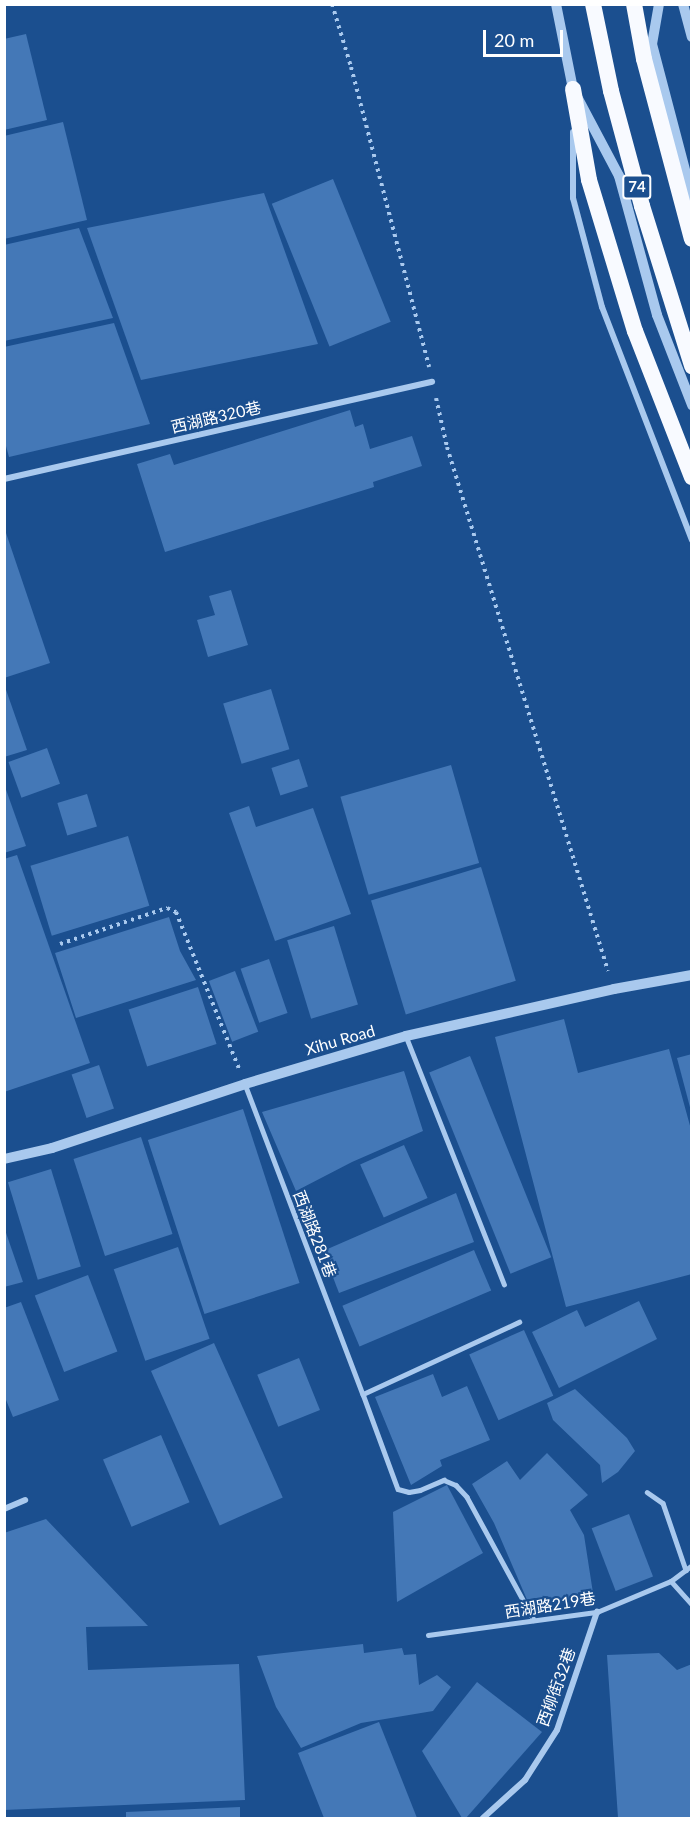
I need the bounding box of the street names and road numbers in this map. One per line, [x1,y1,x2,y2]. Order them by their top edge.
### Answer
road number: 74 [622,175,652,199]
street label: 西湖路320巷 [169,397,263,437]
street label: Xihu Road [303,1021,377,1059]
street label: 西湖路281巷 [290,1188,340,1280]
street label: 西湖路219巷 [503,1588,597,1622]
street label: 西柳街32巷 [533,1645,579,1729]

